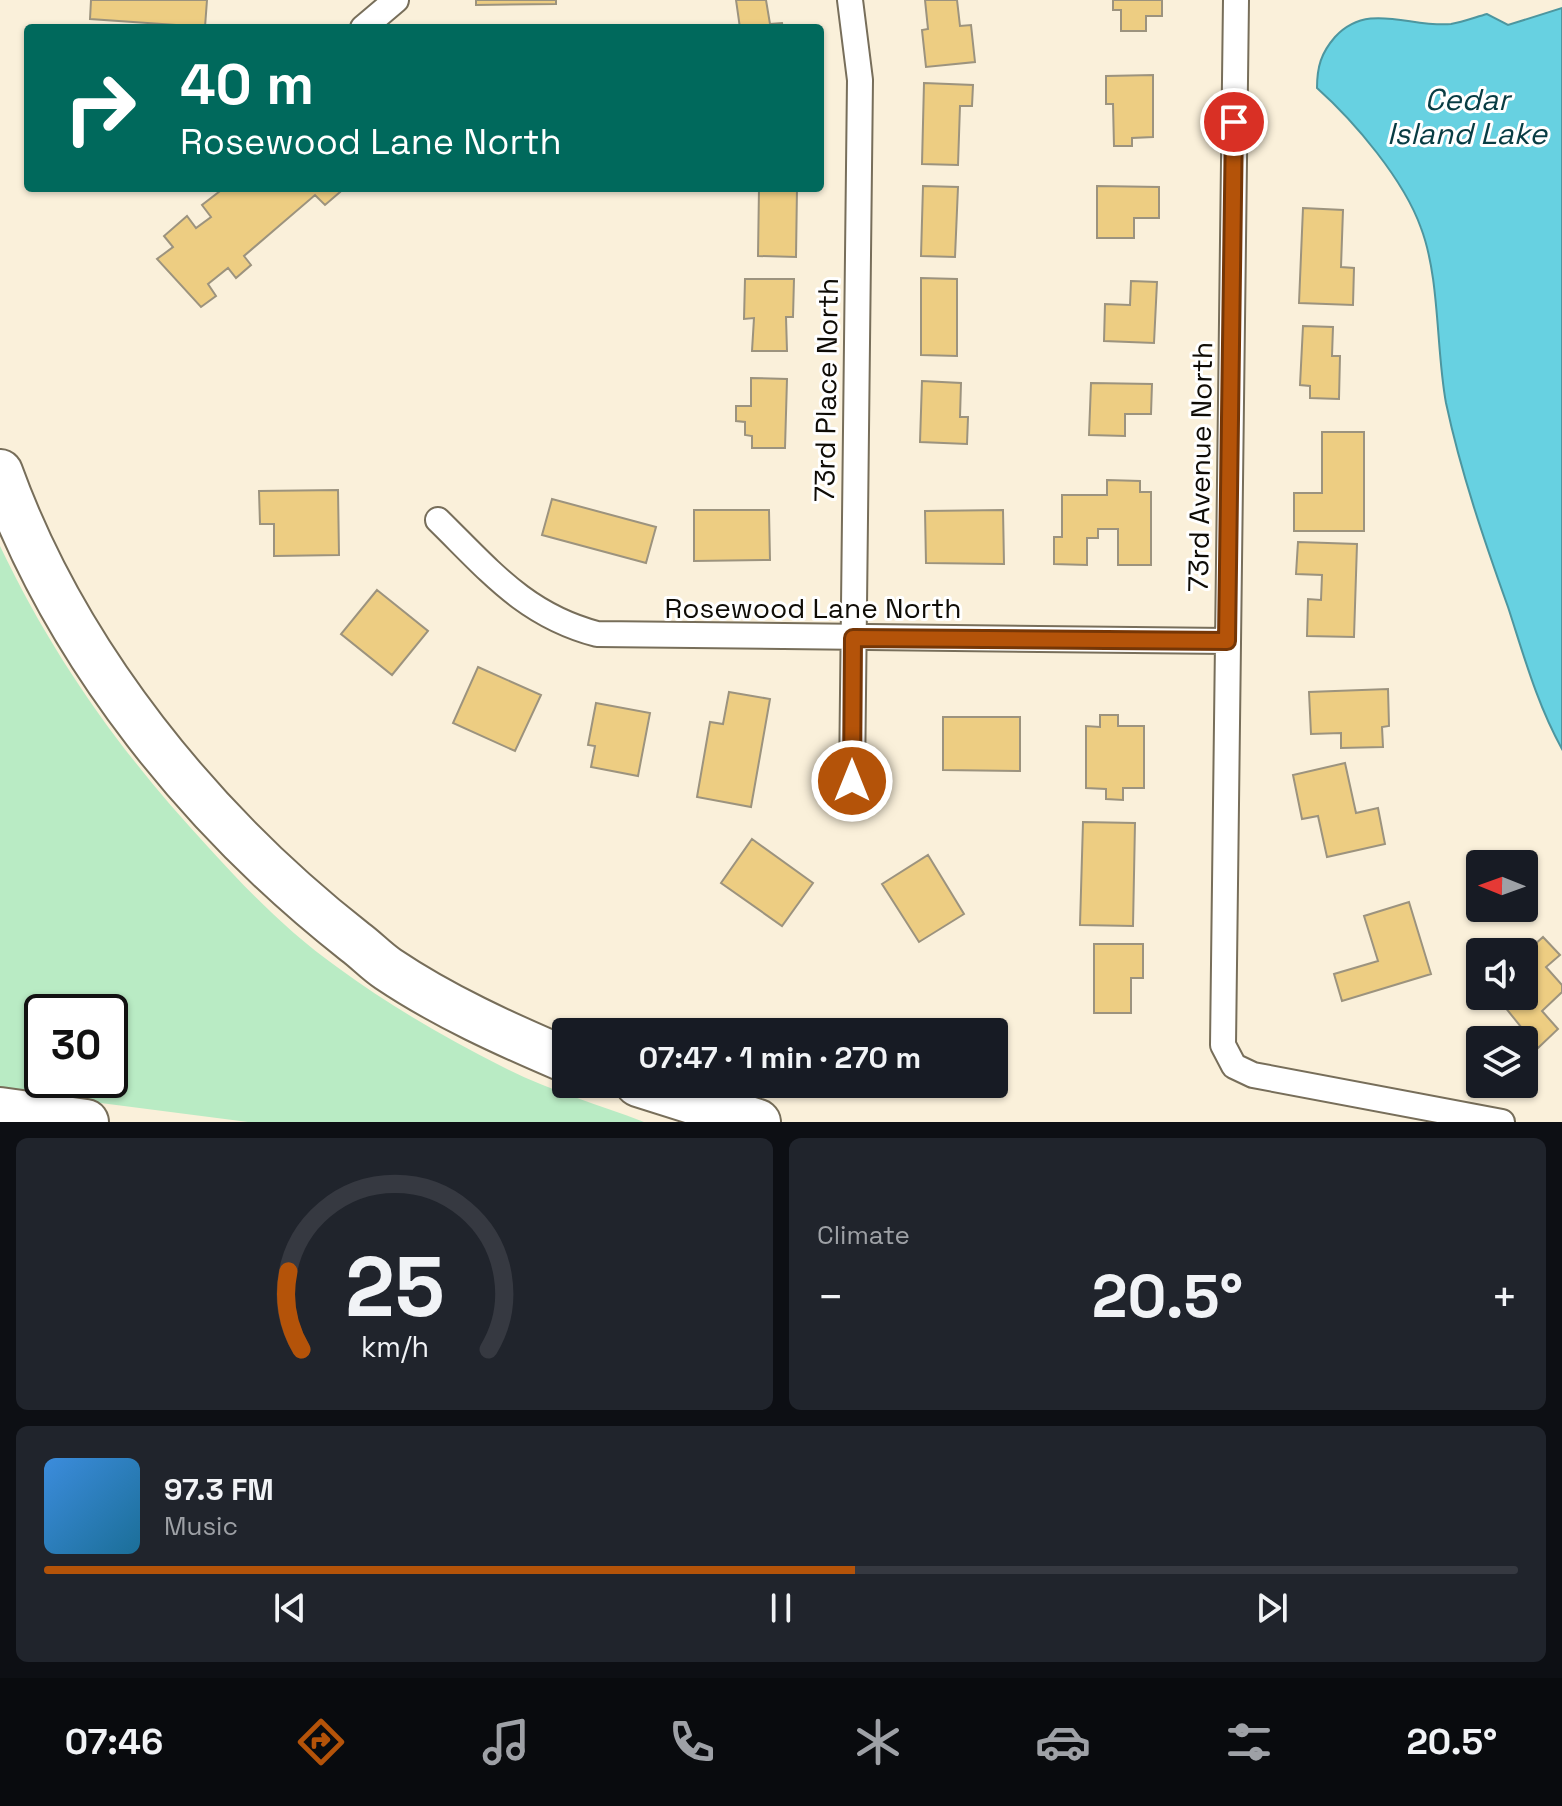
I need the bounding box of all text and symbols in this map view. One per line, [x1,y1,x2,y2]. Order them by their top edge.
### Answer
text: 40 m [180,49,314,120]
icon: right [48,56,152,160]
water label: Cedar Island Lake [1387,80,1548,153]
pin [1200,88,1268,156]
icon: arrive [1212,100,1256,144]
text: Rosewood Lane North [180,119,562,165]
street label: 73rd Place North [806,277,846,503]
street label: 73rd Avenue North [1180,342,1220,592]
street label: Rosewood Lane North [665,590,961,626]
position arrow [810,739,894,823]
north arrow [1466,850,1538,922]
map controls [1466,850,1538,1098]
button: sound [1466,938,1538,1010]
speed limit sign: 30 [24,994,128,1098]
button: layers [1466,1026,1538,1098]
text: 07:47 · 1 min · 270 m [639,1038,921,1077]
text: Climate [817,1218,910,1252]
text: 25 [345,1234,444,1340]
text: 20.5° [1092,1258,1243,1335]
text: − [817,1269,844,1325]
text: + [1491,1269,1518,1325]
text: km/h [360,1329,429,1365]
text: 97.3 FM [164,1470,274,1509]
text: Music [164,1509,238,1543]
icon: previous [268,1586,312,1630]
icon: pause [759,1586,803,1630]
icon: next [1250,1586,1294,1630]
icon: directions [293,1714,349,1770]
icon: music [478,1714,534,1770]
icon: phone [664,1714,720,1770]
icon: climate [850,1714,906,1770]
icon: car [1035,1714,1091,1770]
icon: filters [1221,1714,1277,1770]
text: 07:46 [65,1719,163,1765]
text: 20.5° [1406,1719,1497,1765]

